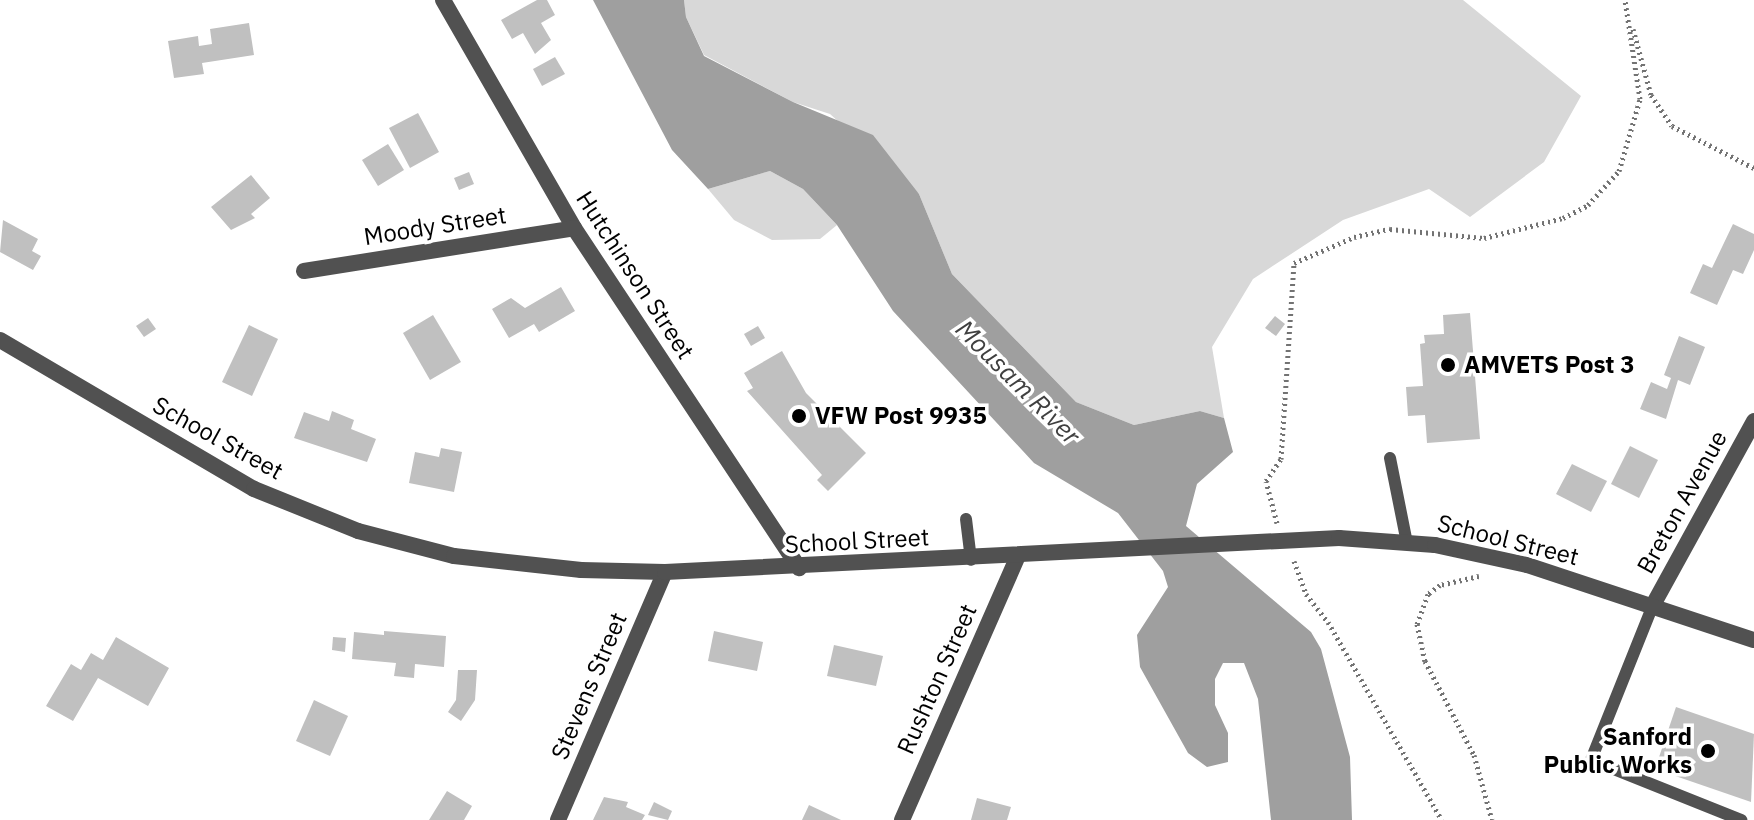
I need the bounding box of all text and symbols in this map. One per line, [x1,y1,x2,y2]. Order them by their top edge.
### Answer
street label: Hutchinson Street [570,186,700,364]
street label: Moody Street [362,201,508,251]
water label: Mousam River [949,313,1087,451]
place label: AMVETS Post 3 [1464,351,1635,379]
marker: AMVETS Post 3 [1439,356,1457,374]
street label: School Street [148,390,288,486]
place label: VFW Post 9935 [815,402,987,430]
marker: VFW Post 9935 [790,407,808,425]
street label: Breton Avenue [1631,426,1733,578]
street label: School Street [1434,509,1582,571]
street label: School Street [784,523,930,559]
street label: Rushton Street [891,600,983,758]
street label: Stevens Street [545,608,633,764]
place label: Sanford Public Works [1543,723,1692,779]
marker: Sanford Public Works [1699,742,1717,760]

